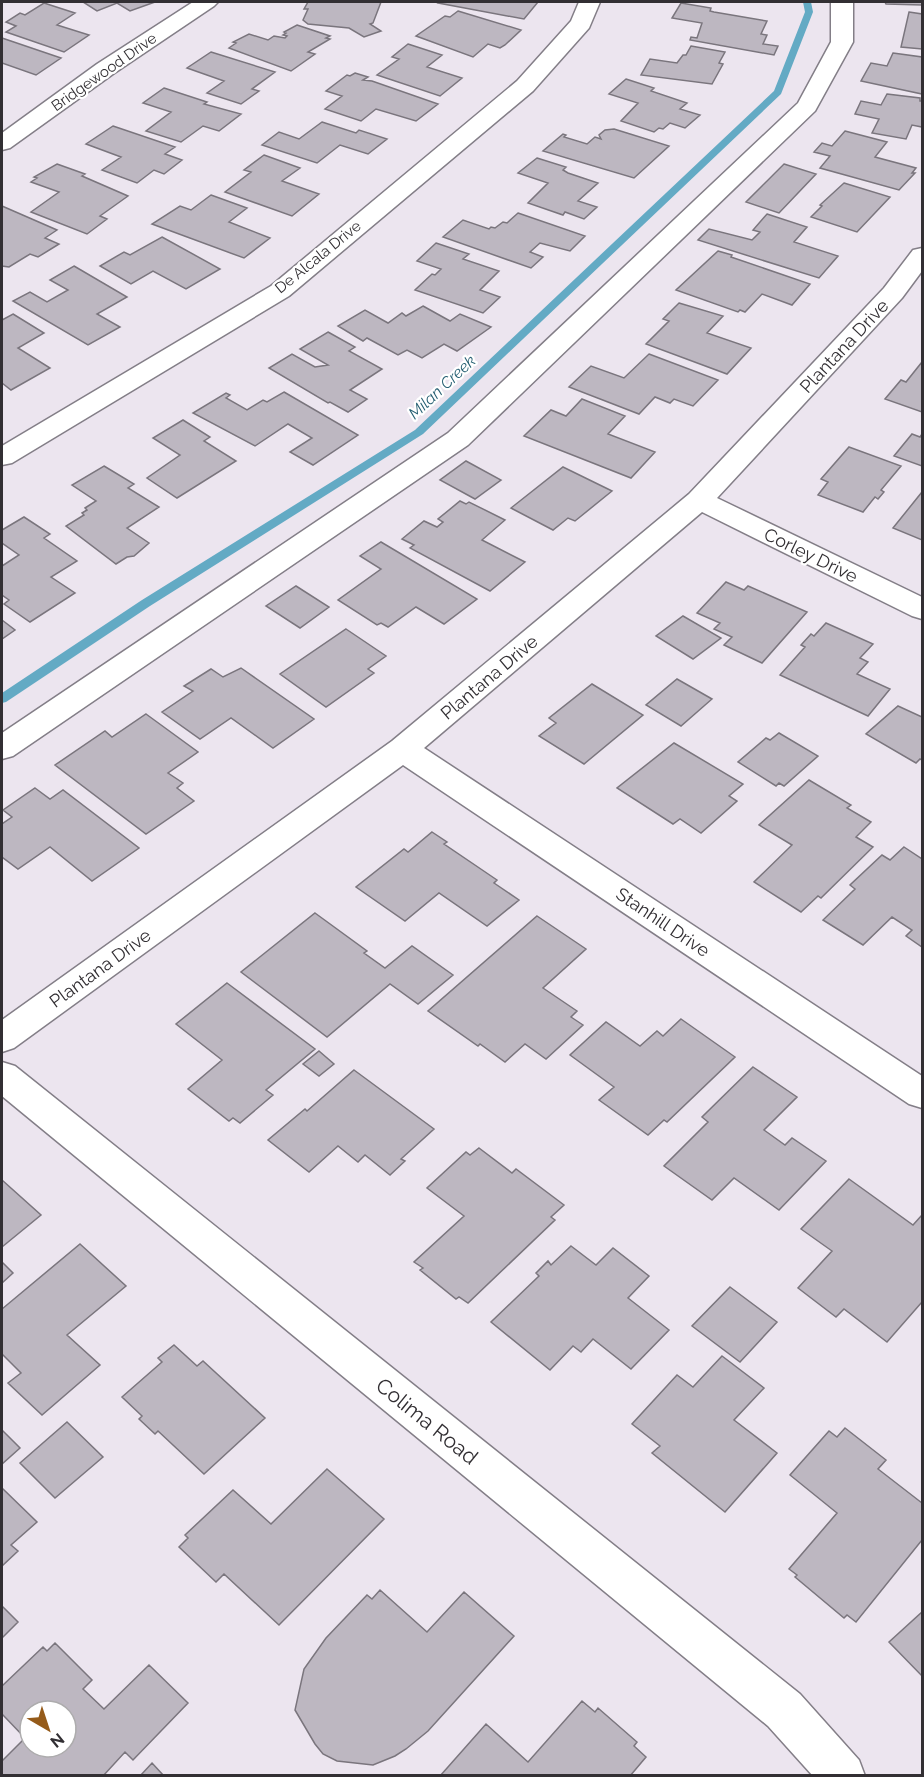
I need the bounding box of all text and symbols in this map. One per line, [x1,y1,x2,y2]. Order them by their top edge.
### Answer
street label: Bridgewood Drive [48,29,160,115]
street label: De Alcala Drive [271,217,365,297]
street label: Plantana Drive [795,295,893,397]
water label: Milan Creek [404,351,480,423]
street label: Corley Drive [761,523,862,587]
street label: Plantana Drive [436,630,542,724]
street label: Stanhill Drive [612,883,714,961]
street label: Plantana Drive [45,924,155,1012]
street label: Colima Road [371,1372,483,1470]
north arrow [18,1699,78,1759]
text: N [46,1729,68,1751]

